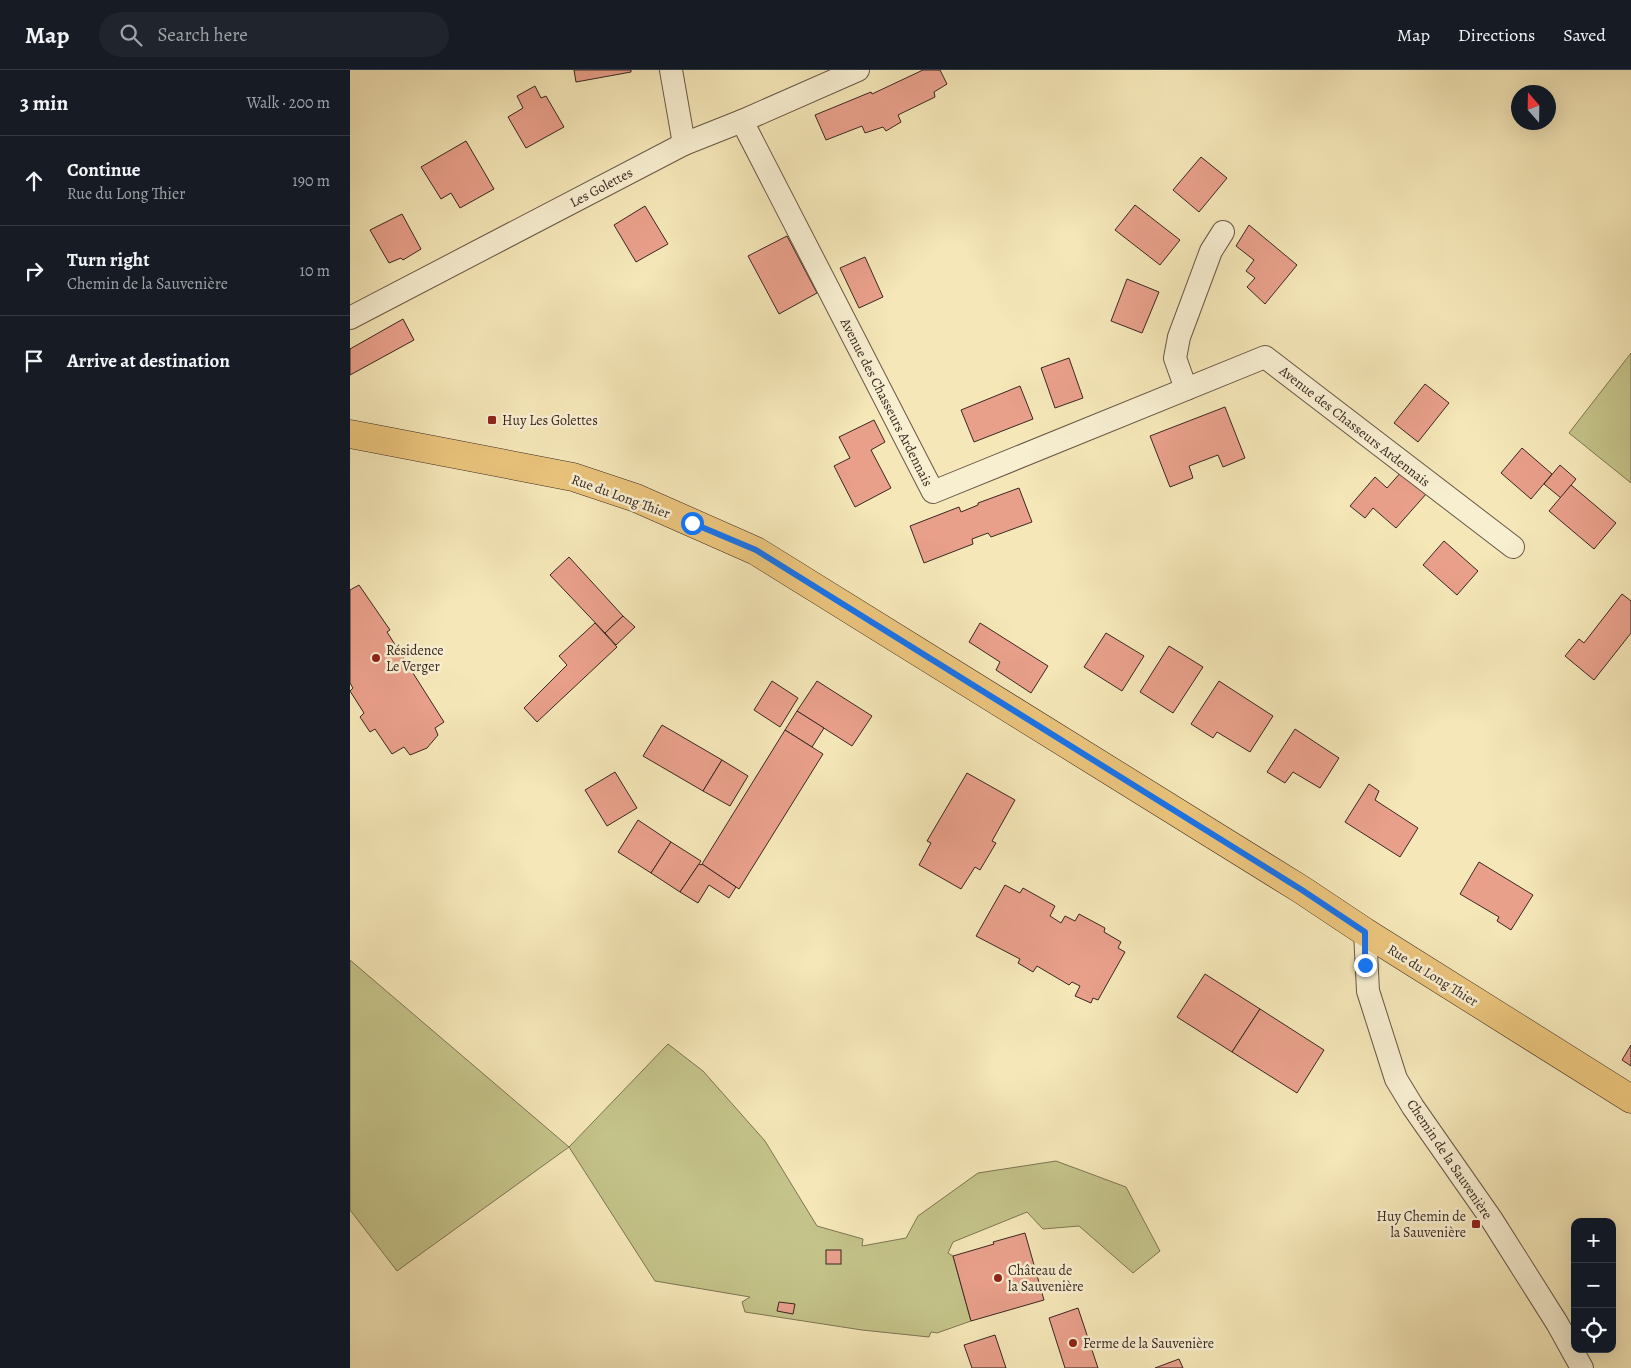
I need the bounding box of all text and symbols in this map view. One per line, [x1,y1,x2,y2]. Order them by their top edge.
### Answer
search box [99,12,449,57]
text: Map [25,19,69,51]
icon: search [117,21,145,49]
text: Search here [157,22,248,48]
text: Map [1397,23,1430,47]
text: Directions [1458,23,1535,47]
text: Saved [1563,23,1606,47]
north arrow [1511,85,1556,130]
text: 3 min [20,89,68,117]
text: Walk · 200 m [246,92,330,114]
text: Continue [67,157,141,183]
street label: Les Golettes [566,163,636,212]
icon: ahead [20,167,48,195]
text: 190 m [292,170,330,192]
text: Rue du Long Thier [67,183,185,205]
text: Turn right [67,247,149,273]
icon: right [20,257,48,285]
text: 10 m [300,260,330,282]
text: Chemin de la Sauvenière [67,273,228,295]
street label: Avenue des Chasseurs Ardennais [835,314,937,490]
icon: arrive [20,347,48,375]
text: Arrive at destination [67,348,230,374]
street label: Avenue des Chasseurs Ardennais [1275,361,1434,491]
place label: Huy Les Golettes [502,411,598,430]
marker: Huy Les Golettes [486,414,498,426]
street label: Rue du Long Thier [569,470,673,523]
route start [681,512,704,535]
place label: Résidence Le Verger [386,641,443,676]
marker: Résidence Le Verger [370,652,382,664]
street label: Rue du Long Thier [1384,940,1482,1011]
route end [1354,954,1377,977]
street label: Chemin de la Sauvenière [1402,1096,1497,1223]
place label: Huy Chemin de la Sauvenière [1377,1207,1466,1242]
marker: Huy Chemin de la Sauvenière [1470,1218,1482,1230]
map controls [1571,1218,1616,1353]
button: + [1571,1218,1616,1263]
place label: Château de la Sauvenière [1008,1261,1084,1296]
button: − [1571,1263,1616,1308]
marker: Château de la Sauvenière [992,1272,1004,1284]
button: locate [1571,1308,1616,1353]
place label: Ferme de la Sauvenière [1083,1334,1214,1353]
marker: Ferme de la Sauvenière [1067,1337,1079,1349]

